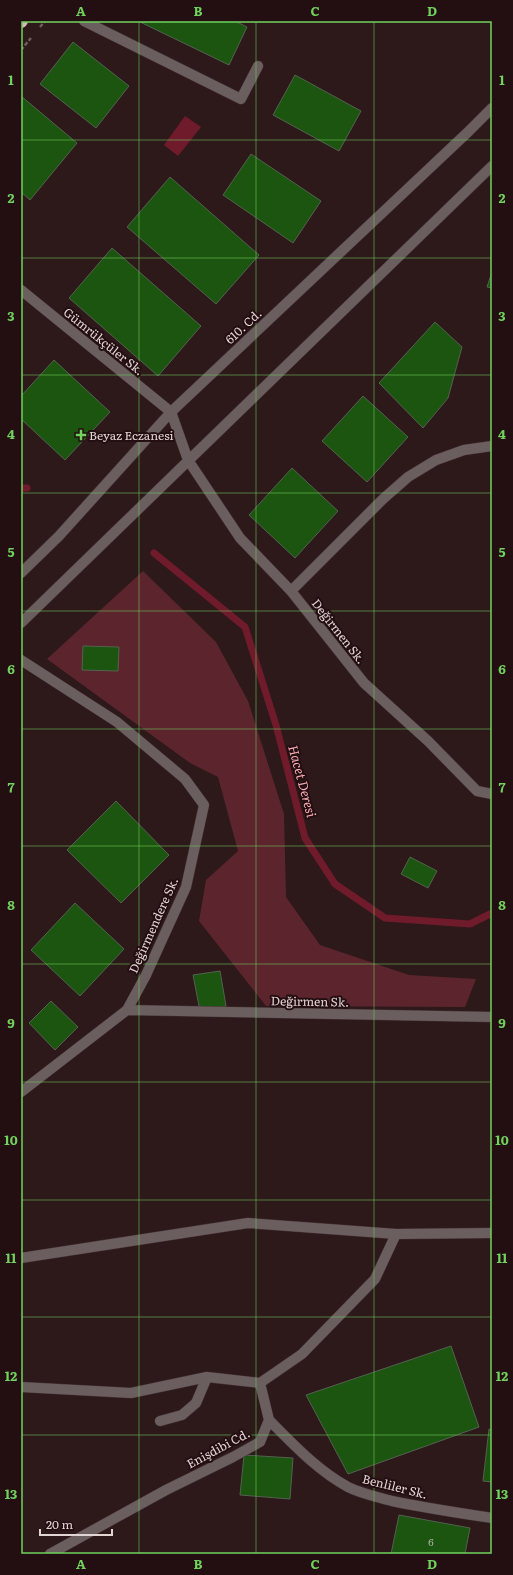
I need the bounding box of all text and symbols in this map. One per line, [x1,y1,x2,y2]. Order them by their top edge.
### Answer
text: A [76,1,86,20]
text: B [194,1,203,20]
text: C [310,1,320,20]
text: D [427,1,437,20]
text: 1 [8,70,14,89]
text: 1 [499,70,505,89]
text: 2 [8,188,15,207]
text: 2 [499,188,506,207]
street label: Gümrükçüler Sk. [60,303,148,379]
street label: 610. Cd. [221,304,265,348]
text: 3 [7,306,15,325]
text: 3 [498,306,506,325]
text: 4 [7,424,15,443]
text: 4 [498,424,506,443]
place label: Beyaz Eczanesi [89,426,174,444]
marker: Beyaz Eczanesi [76,430,86,440]
text: 5 [7,542,15,561]
text: 5 [498,542,506,561]
street label: Değirmen Sk. [308,595,370,667]
text: 6 [7,659,15,678]
text: 6 [498,659,506,678]
water label: Hacet Deresi [284,743,322,819]
text: 7 [7,777,15,796]
text: 7 [498,777,506,796]
street label: Değirmendere Sk. [124,874,182,976]
text: 8 [7,895,15,914]
text: 8 [498,895,506,914]
street label: Değirmen Sk. [271,991,349,1011]
text: 9 [7,1013,15,1032]
text: 9 [498,1013,506,1032]
text: 10 [4,1130,18,1149]
text: 10 [495,1130,509,1149]
text: 11 [6,1248,17,1267]
text: 11 [497,1248,508,1267]
text: 12 [5,1366,17,1385]
text: 12 [496,1366,508,1385]
street label: Enişdibi Cd. [183,1424,253,1472]
street label: Benliler Sk. [361,1469,429,1503]
text: 13 [5,1484,17,1503]
text: 13 [496,1484,508,1503]
scale bar [40,1511,112,1537]
text: 20 m [46,1515,73,1533]
house number: 6 [428,1534,434,1549]
text: A [76,1554,86,1573]
text: B [194,1554,203,1573]
text: C [310,1554,320,1573]
text: D [427,1554,437,1573]

